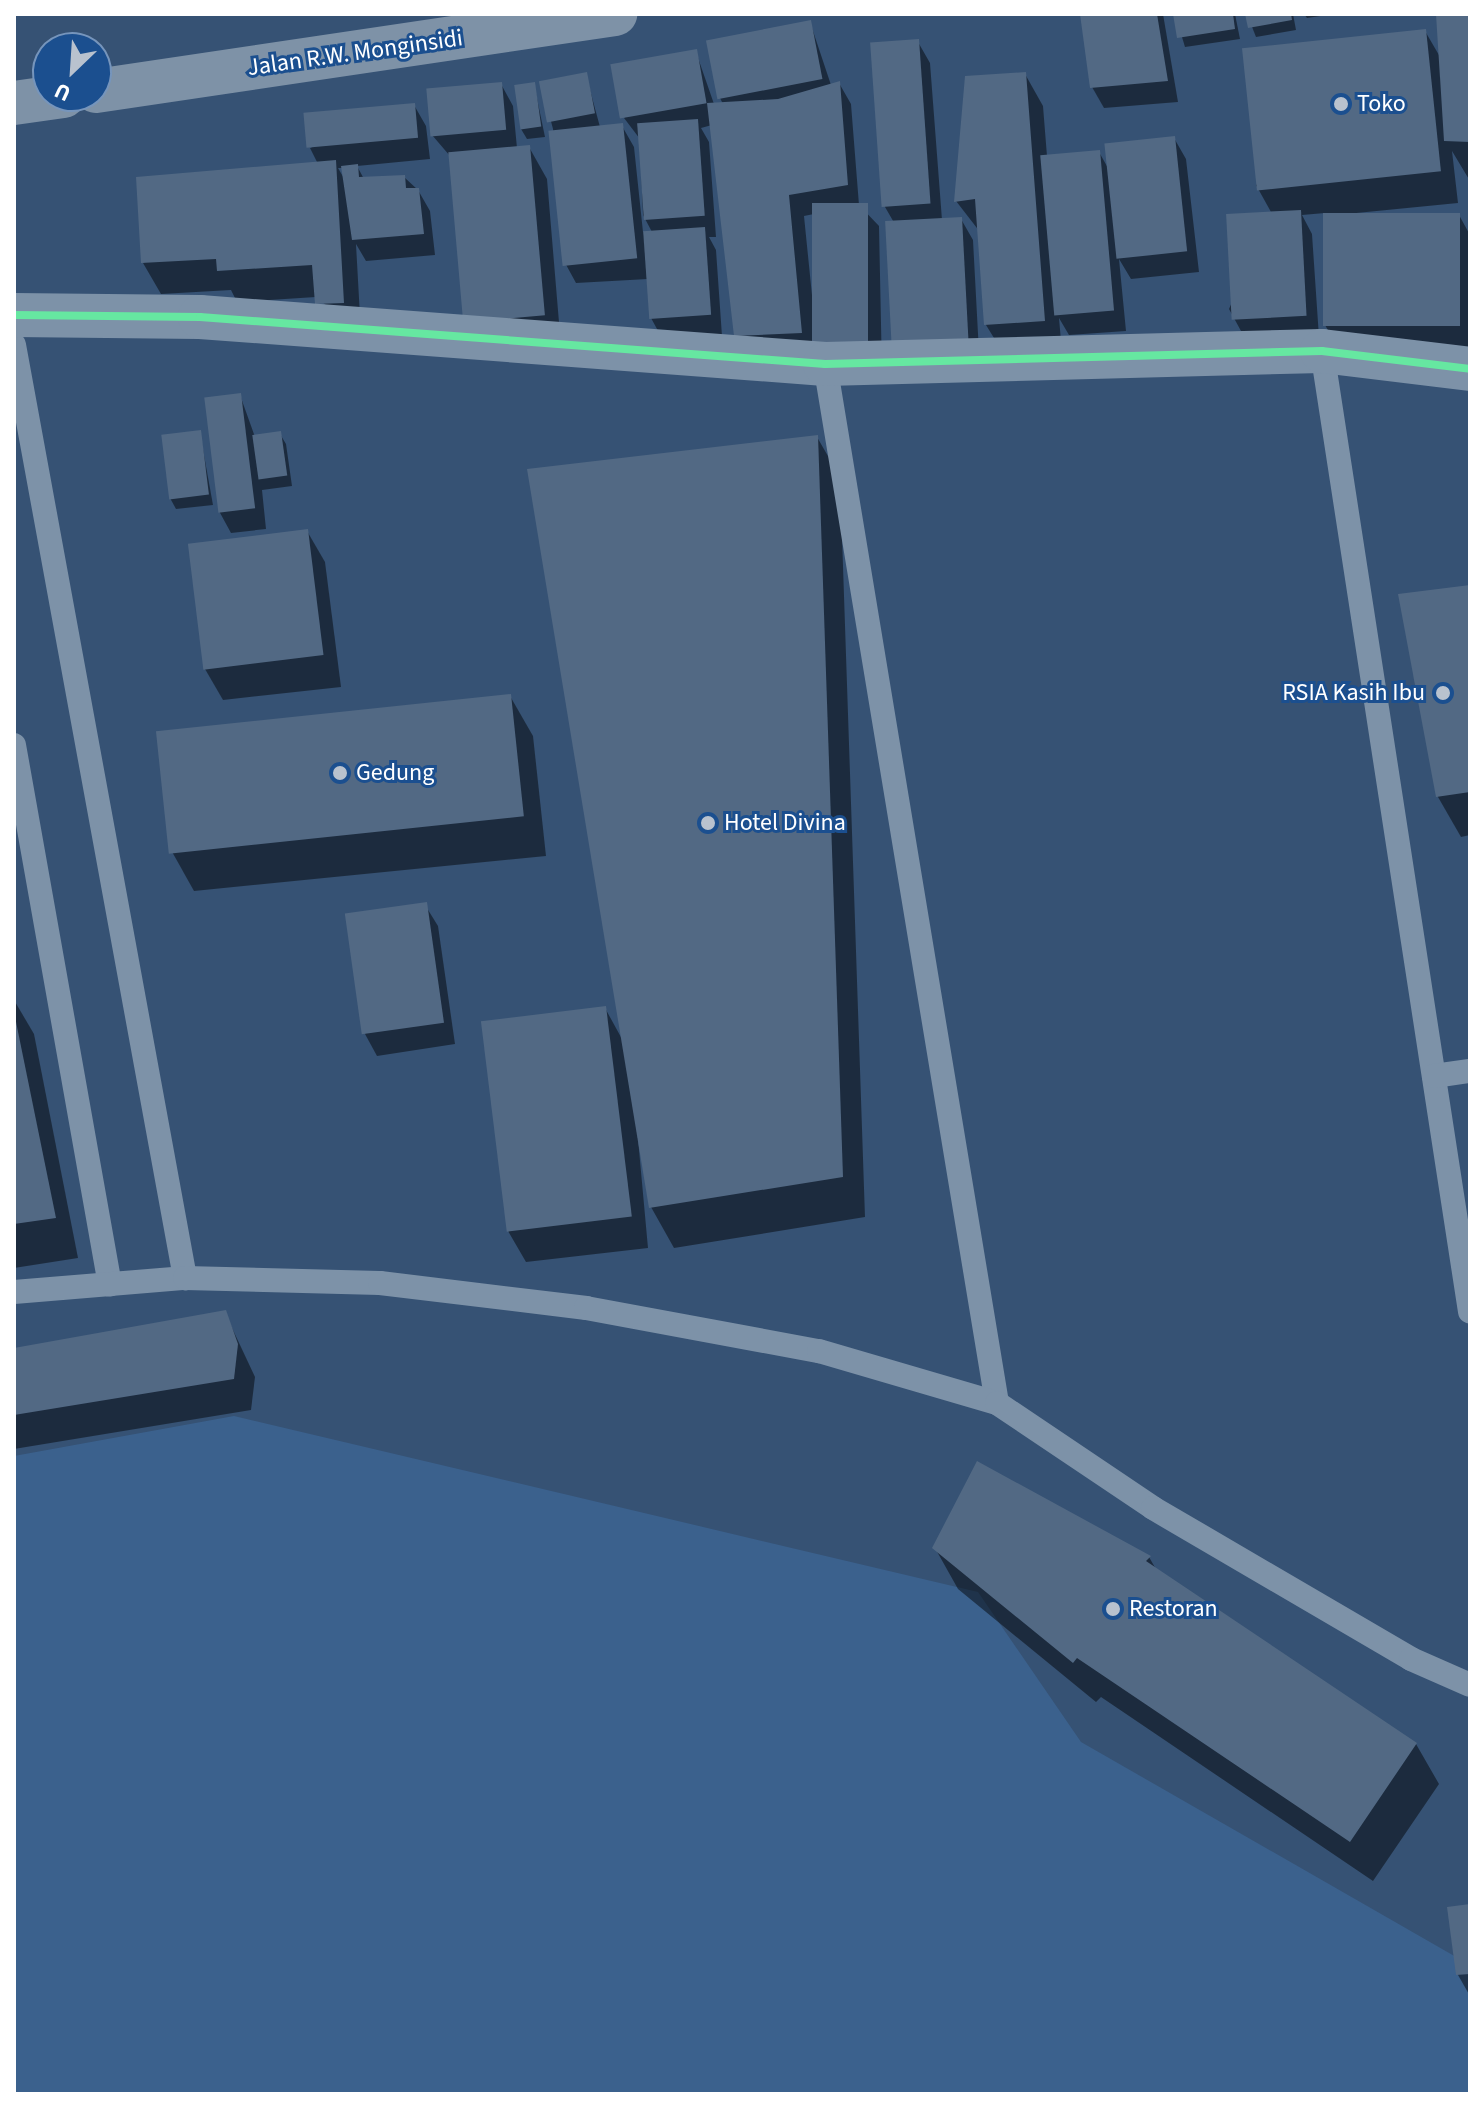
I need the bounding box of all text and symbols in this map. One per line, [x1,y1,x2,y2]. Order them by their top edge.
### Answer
street label: Jalan R.W. Monginsidi [245,24,465,82]
north arrow [32,32,112,112]
text: U [49,74,76,110]
place label: Toko [1357,90,1406,118]
marker: Toko [1332,95,1350,113]
place label: RSIA Kasih Ibu [1282,679,1425,707]
marker: RSIA Kasih Ibu [1432,682,1454,704]
place label: Gedung [356,759,434,787]
marker: Gedung [331,764,349,782]
place label: Hotel Divina [724,809,846,837]
marker: Hotel Divina [699,814,717,832]
place label: Restoran [1129,1595,1218,1623]
marker: Restoran [1104,1600,1122,1618]

